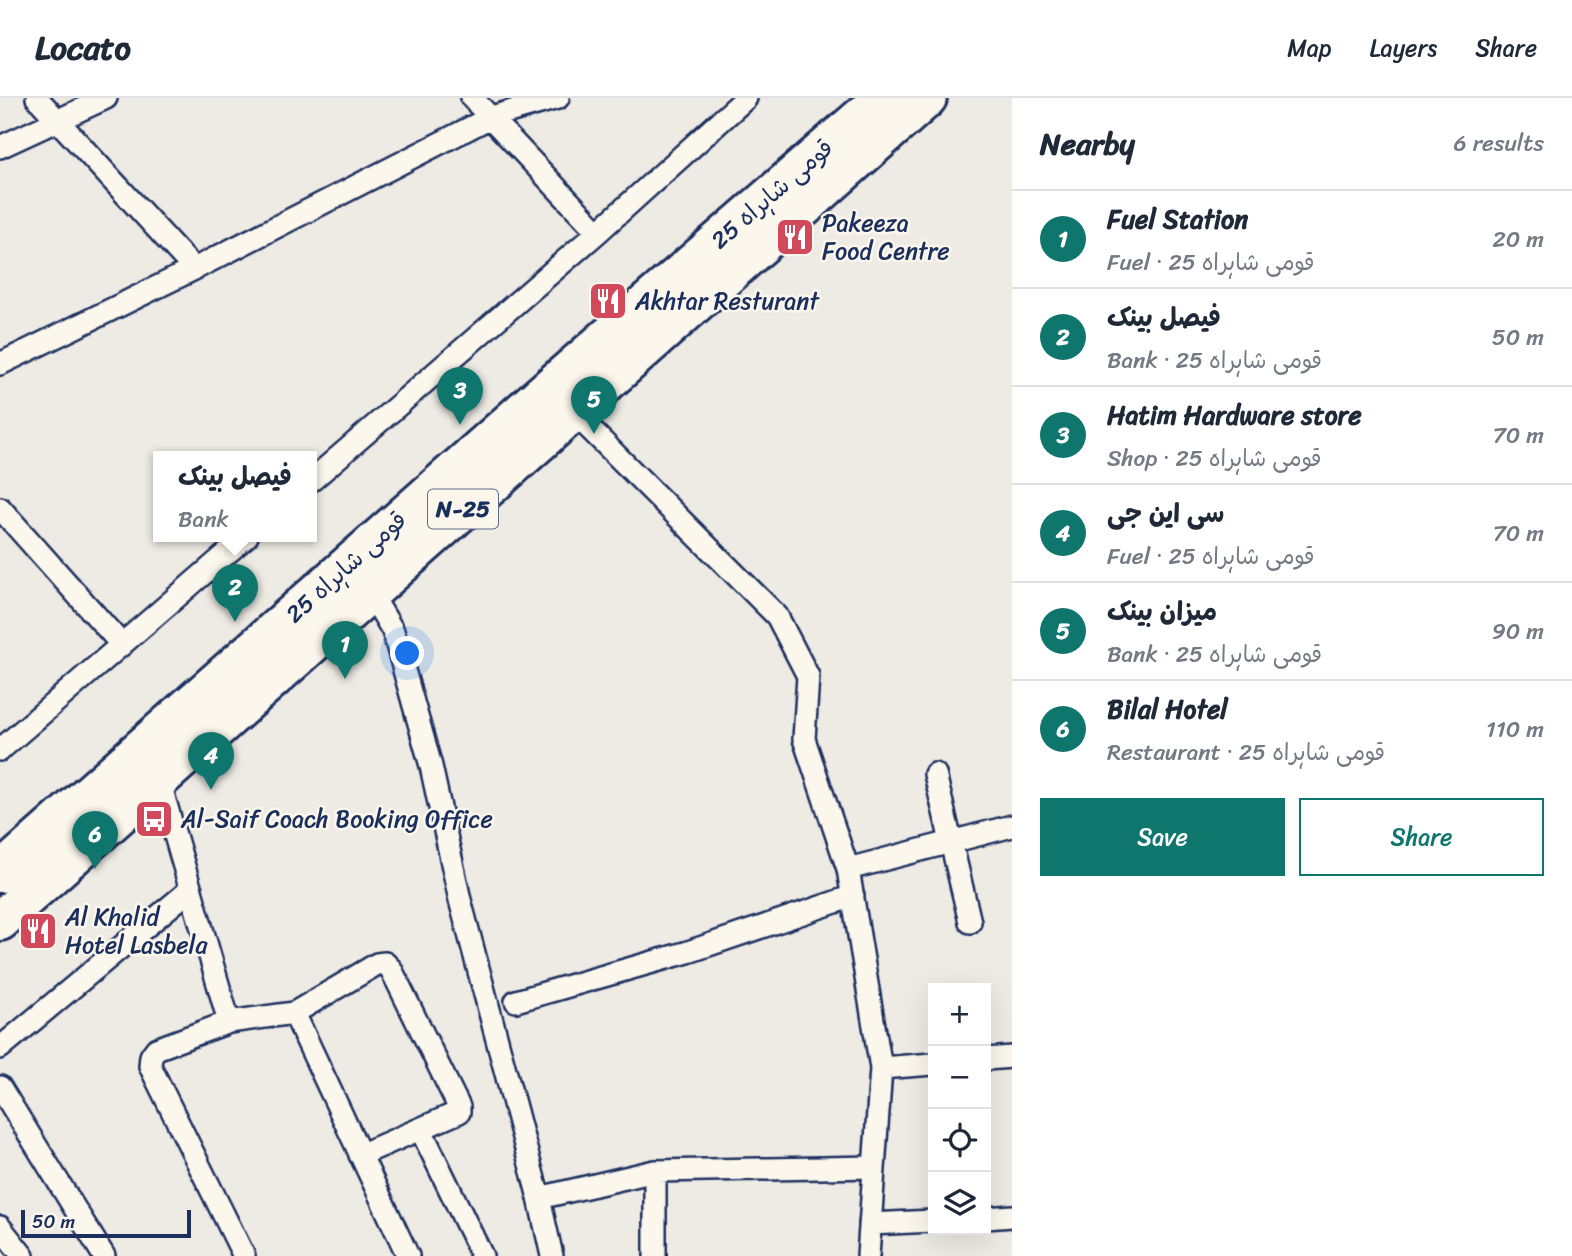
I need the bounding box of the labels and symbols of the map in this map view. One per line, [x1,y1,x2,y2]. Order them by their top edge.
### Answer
street label: قومی شاہراہ 25 [701,128,843,260]
place label: Pakeeza Food Centre [822,202,950,272]
restaurant icon: Pakeeza Food Centre [774,216,816,258]
restaurant icon: Akhtar Resturant [587,280,629,322]
place label: Akhtar Resturant [634,280,820,322]
pin: 3 [437,367,483,425]
pin: 5 [571,376,617,434]
road number: N-25 [428,490,498,528]
street label: قومی شاہراہ 25 [275,500,417,634]
pin: 2 [212,564,258,622]
pin: 1 [322,621,368,679]
your location [390,636,424,670]
pin: 4 [188,732,234,790]
bus stop icon: Al-Saif Coach Booking Office [133,798,175,840]
place label: Al-Saif Coach Booking Office [180,798,493,840]
pin: 6 [72,811,118,869]
place label: Al Khalid Hotel Lasbela [64,896,208,966]
restaurant icon: Al Khalid Hotel Lasbela [17,910,59,952]
scale bar [21,1207,191,1239]

